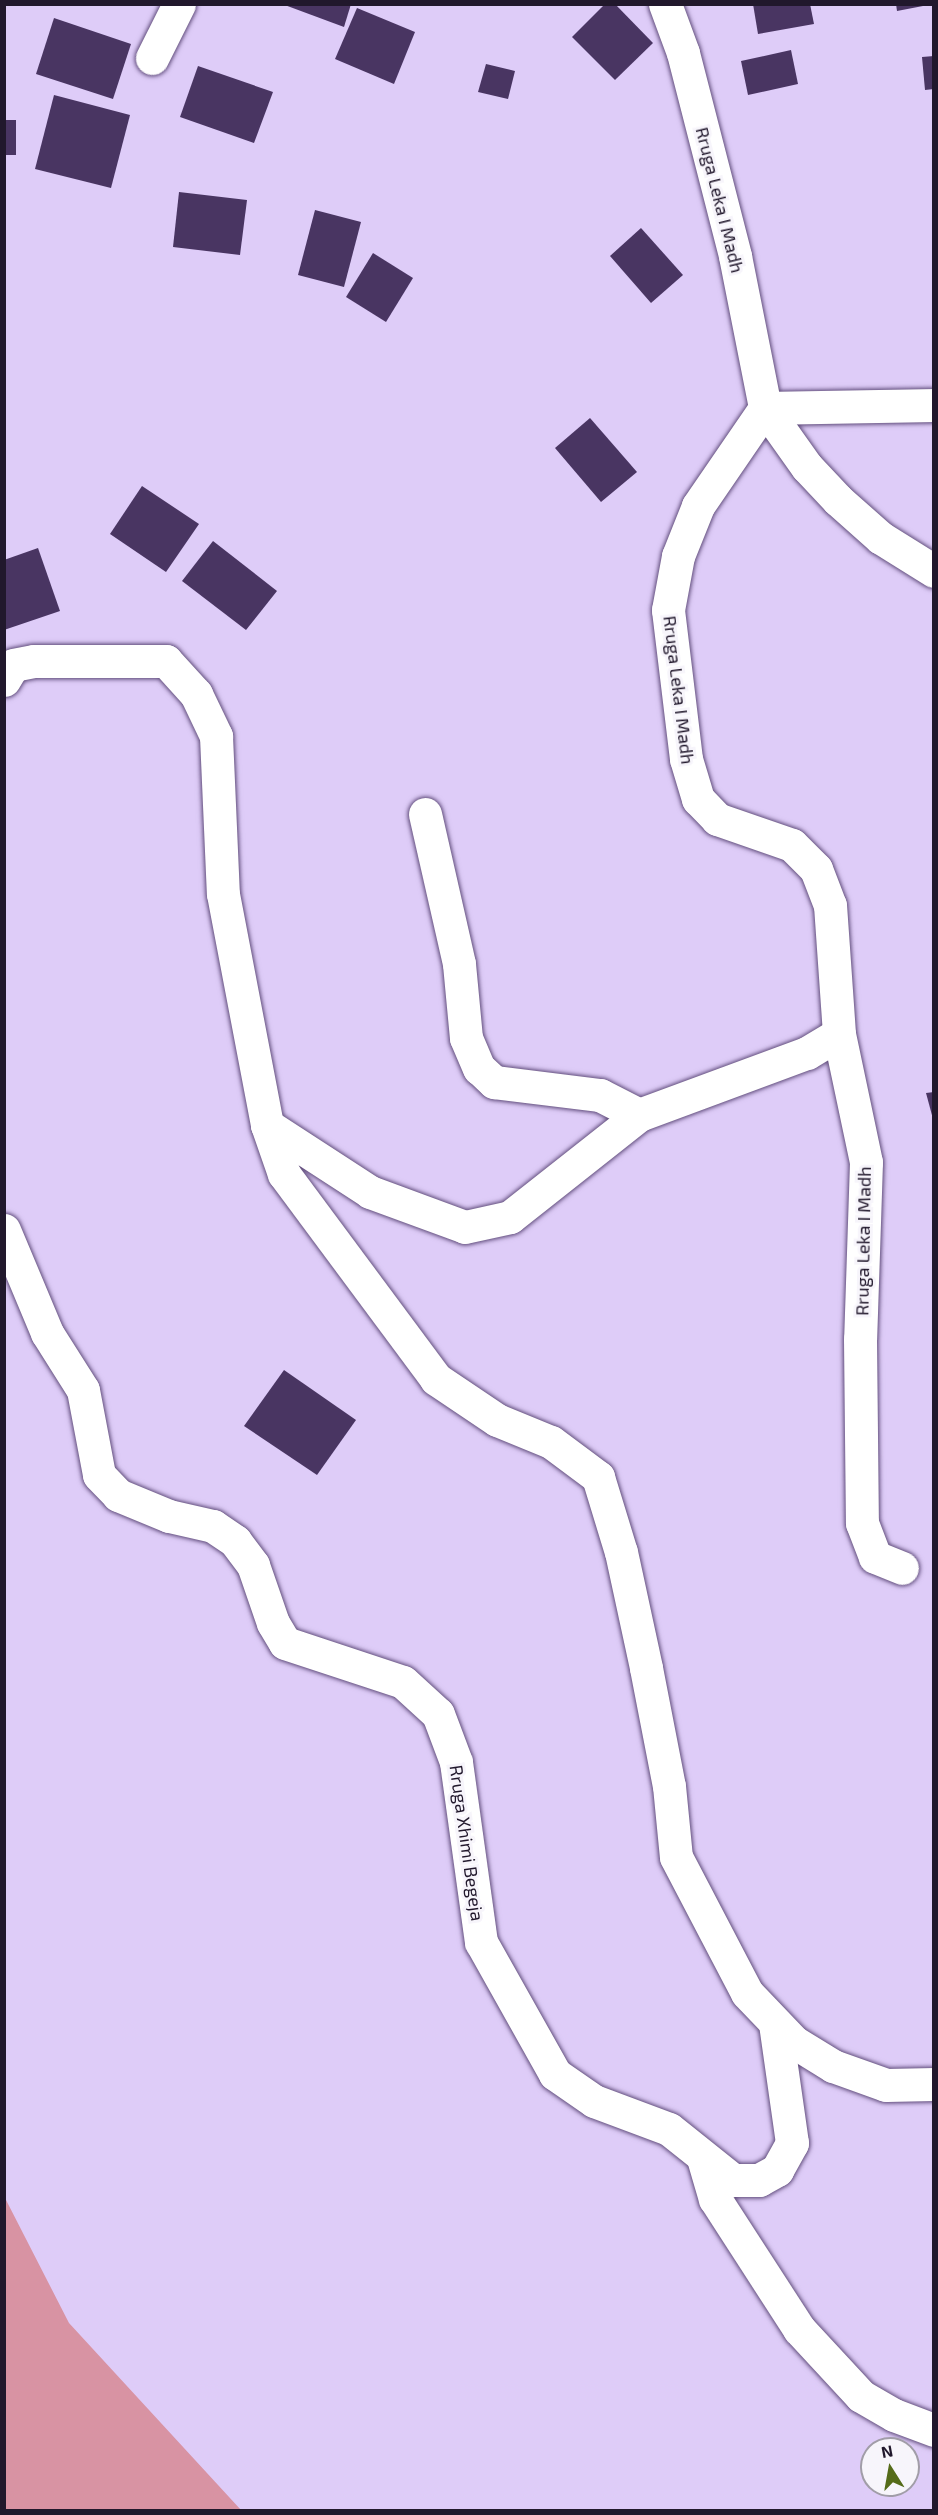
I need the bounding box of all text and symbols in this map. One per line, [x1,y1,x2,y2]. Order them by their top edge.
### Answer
street label: Rruga Leka I Madh [691,125,749,275]
street label: Rruga Leka I Madh [659,614,699,766]
street label: Rruga Leka I Madh [851,1166,875,1316]
street label: Rruga Xhimi Begeja [445,1764,489,1922]
north arrow [860,2437,920,2497]
text: N [879,2440,894,2461]

